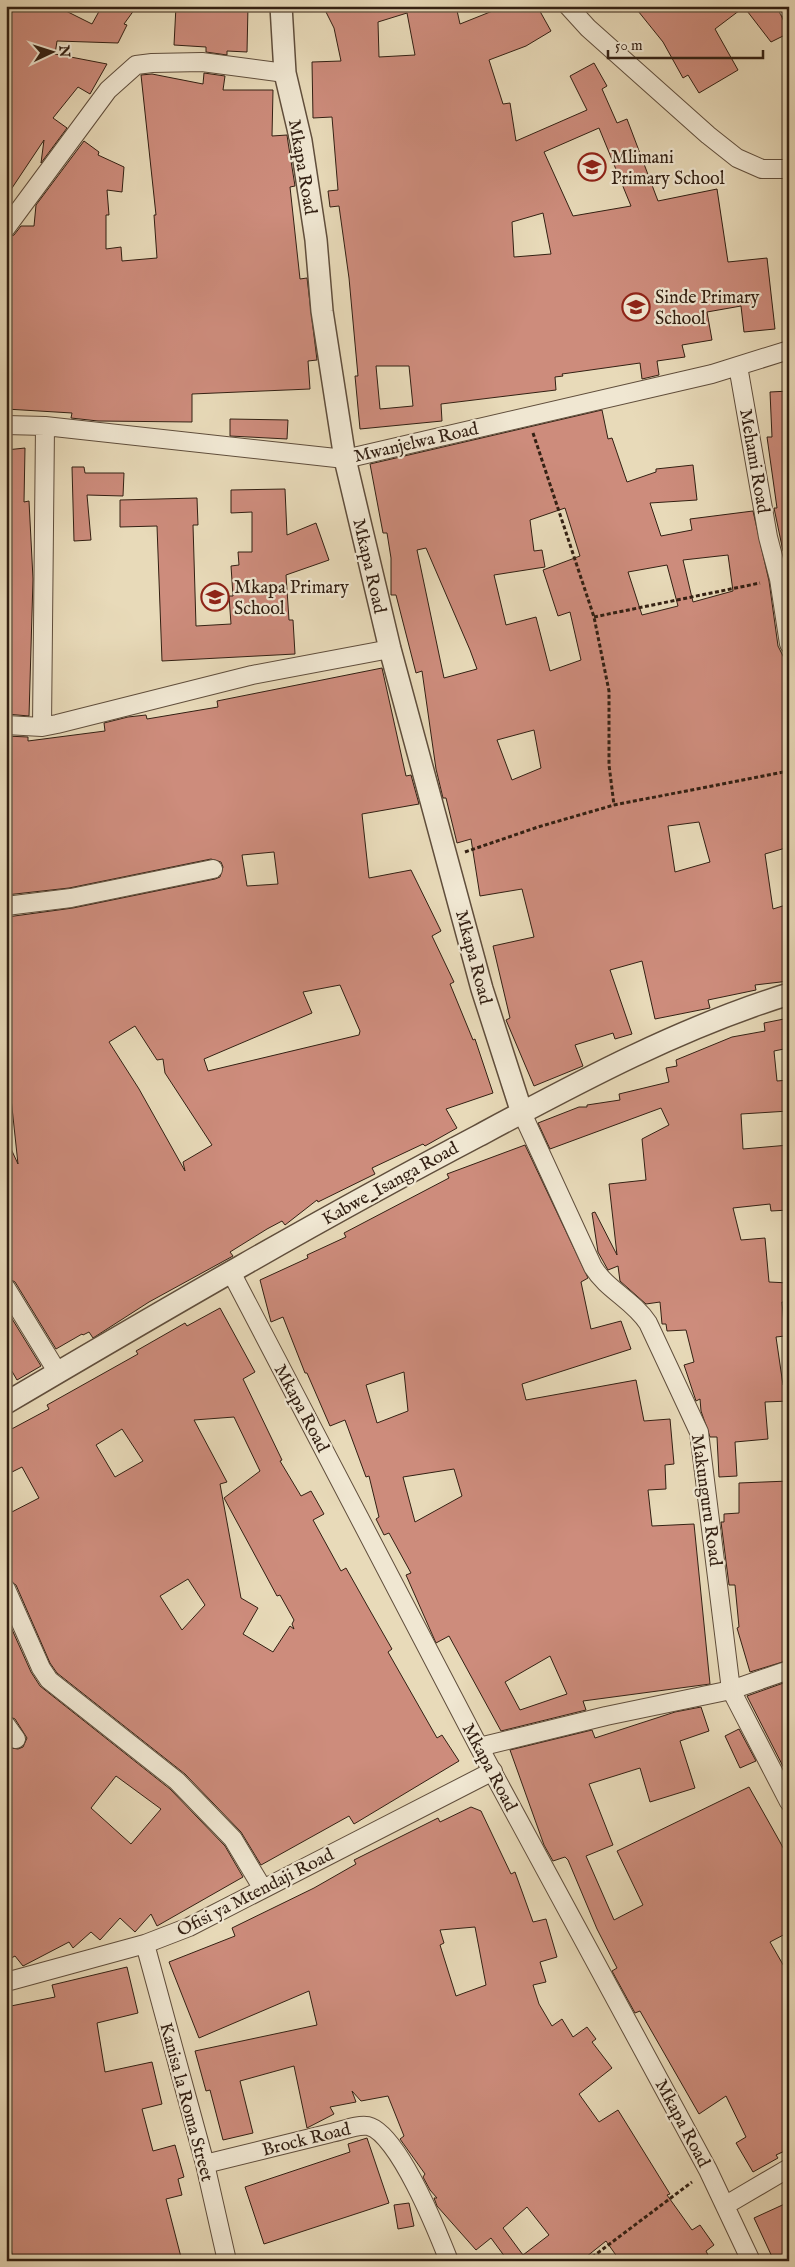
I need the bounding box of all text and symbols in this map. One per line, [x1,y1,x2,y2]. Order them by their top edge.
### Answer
north arrow [28,28,78,78]
scale bar [608,28,762,60]
text: 50 m [615,36,643,55]
text: N [55,43,73,58]
street label: Mkapa Road [282,118,321,217]
place label: Mlimani Primary School [611,147,725,191]
school or university icon: Mlimani Primary School [577,152,607,182]
place label: Sinde Primary School [655,287,760,331]
school or university icon: Sinde Primary School [621,292,651,322]
street label: Mehami Road [733,407,774,516]
street label: Mwanjelwa Road [352,418,481,469]
street label: Mkapa Road [346,517,391,616]
place label: Mkapa Primary School [234,577,349,621]
school or university icon: Mkapa Primary School [200,582,230,612]
street label: Mkapa Road [449,908,496,1007]
street label: Kabwe_Isanga Road [319,1137,463,1231]
street label: Mkapa Road [268,1361,334,1457]
street label: Makunguru Road [685,1433,726,1568]
street label: Mkapa Road [456,1720,522,1816]
street label: Ofisi ya Mtendaji Road [173,1844,338,1943]
street label: Kanisa la Roma Street [153,2020,218,2184]
street label: Mkapa Road [649,2076,715,2172]
street label: Brock Road [260,2118,353,2163]

